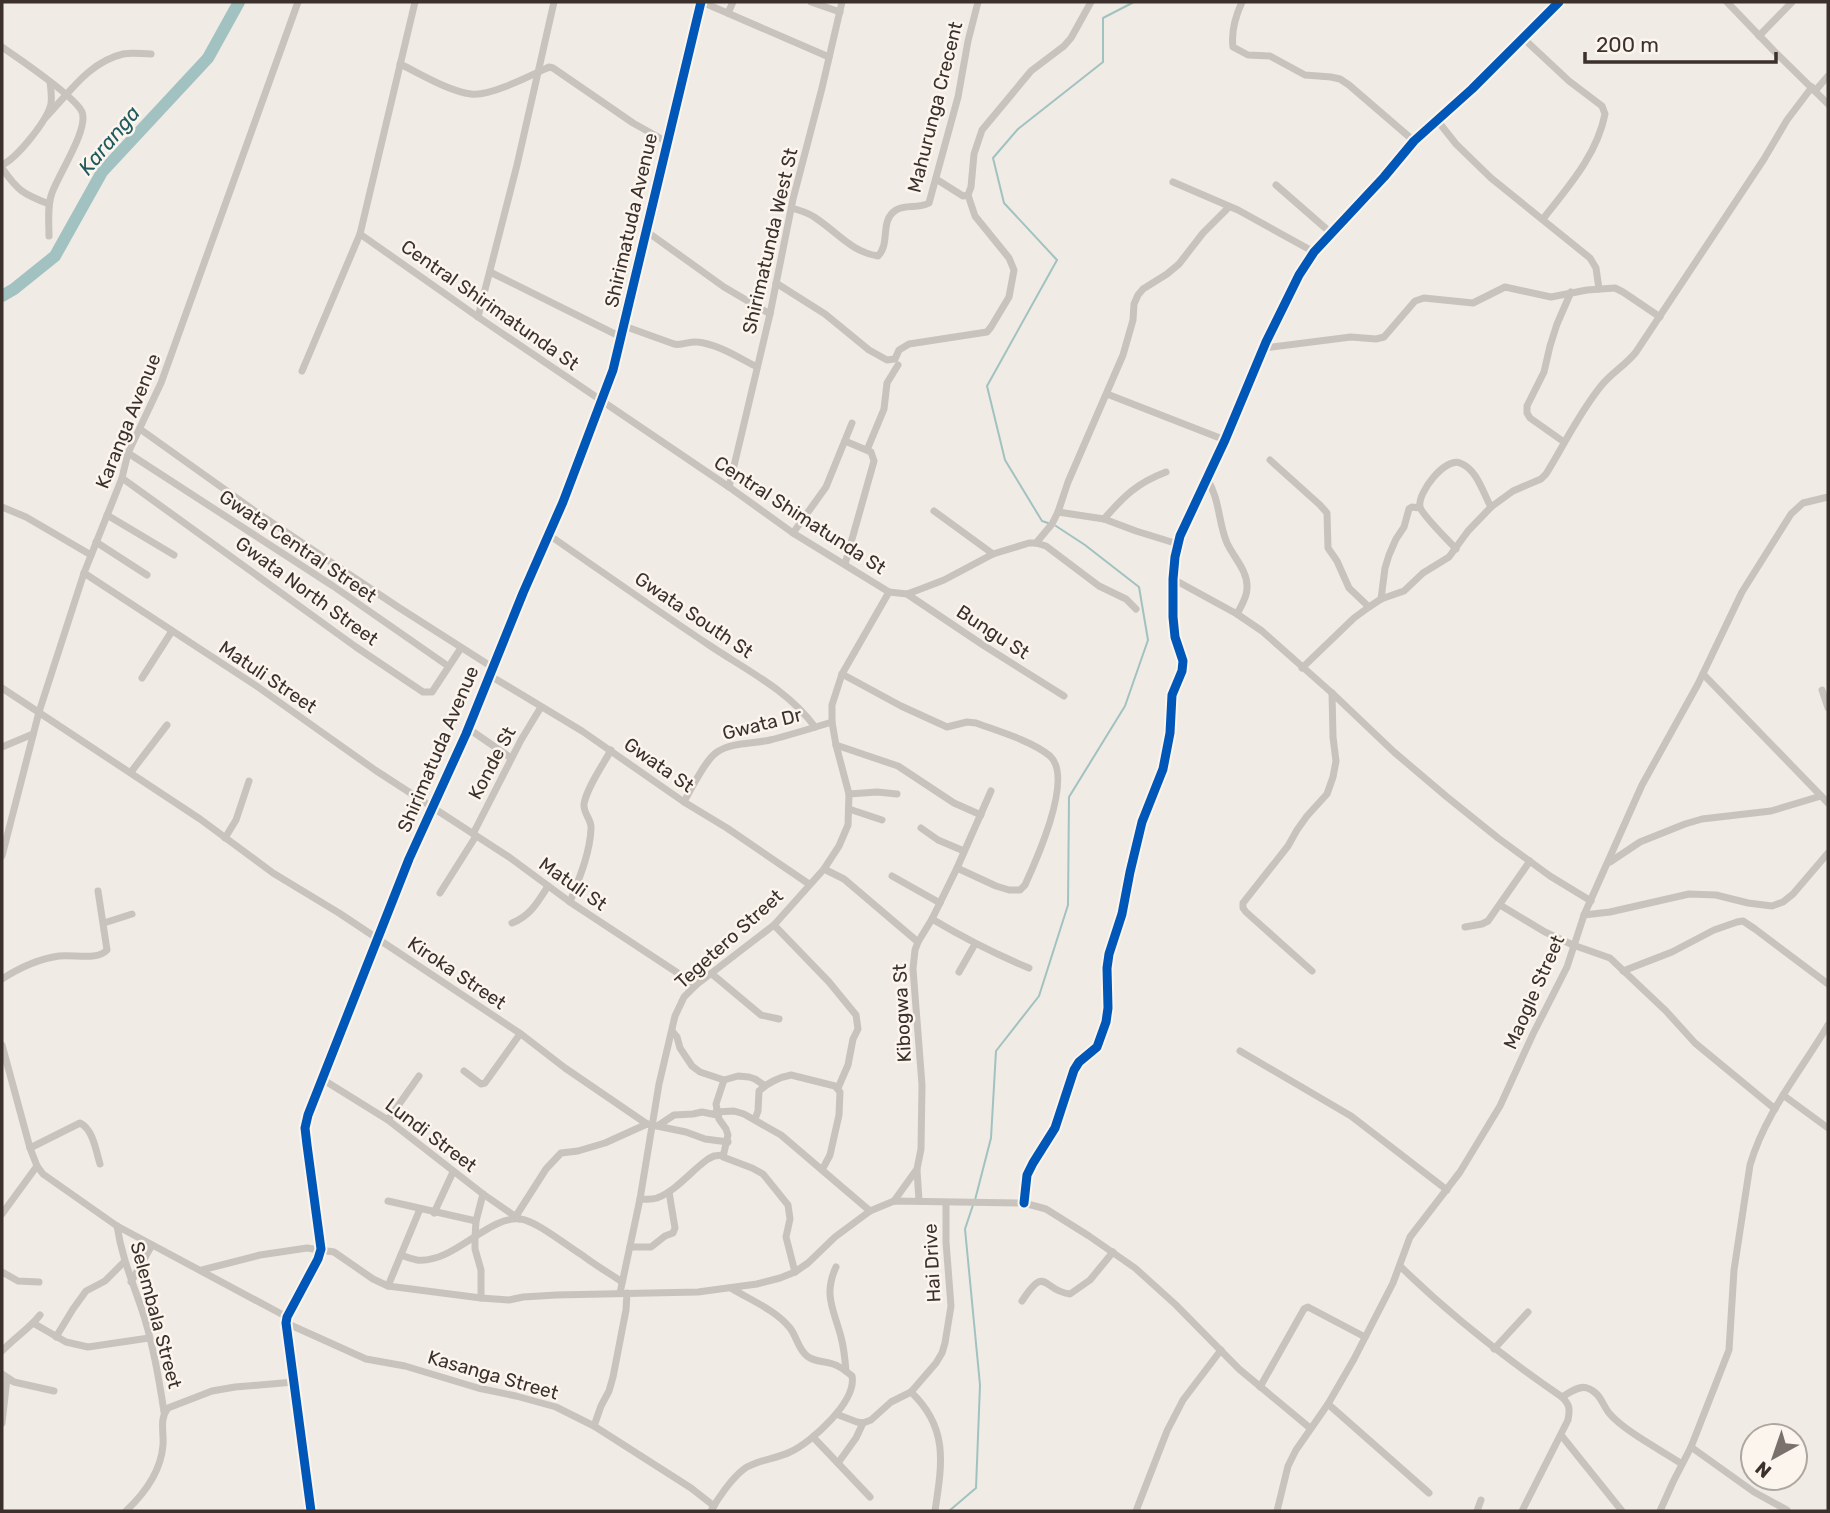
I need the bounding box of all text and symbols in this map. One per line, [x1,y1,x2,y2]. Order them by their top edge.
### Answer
street label: Mahurunga Crecent [903,19,968,195]
scale bar [1585,21,1776,65]
text: 200 m [1596,32,1659,57]
water label: Karanga [73,100,145,180]
street label: Shirimatuda Avenue [600,130,662,310]
street label: Shirimatunda West St [737,145,803,336]
street label: Central Shirimatunda St [397,235,584,376]
street label: Karanga Avenue [90,350,166,492]
street label: Central Shimatunda St [710,451,891,579]
street label: Gwata Central Street [215,485,381,607]
street label: Gwata North Street [231,532,383,651]
street label: Gwata South St [630,567,758,663]
street label: Bungu St [952,600,1034,664]
street label: Matuli Street [215,636,322,718]
street label: Shirimatuda Avenue [393,662,483,836]
street label: Gwata Dr [720,703,805,745]
street label: Konde St [463,722,521,803]
street label: Gwata St [620,733,699,798]
street label: Matuli St [535,852,612,916]
street label: Tegetero Street [670,884,788,993]
street label: Maogle Street [1499,931,1570,1053]
street label: Kiroka Street [403,932,511,1015]
street label: Kibogwa St [888,962,916,1063]
street label: Lundi Street [381,1093,482,1177]
street label: Hai Drive [918,1223,946,1303]
street label: Selembala Street [125,1239,187,1391]
street label: Kasanga Street [425,1345,562,1405]
north arrow [1739,1422,1809,1492]
text: N [1751,1456,1776,1483]

